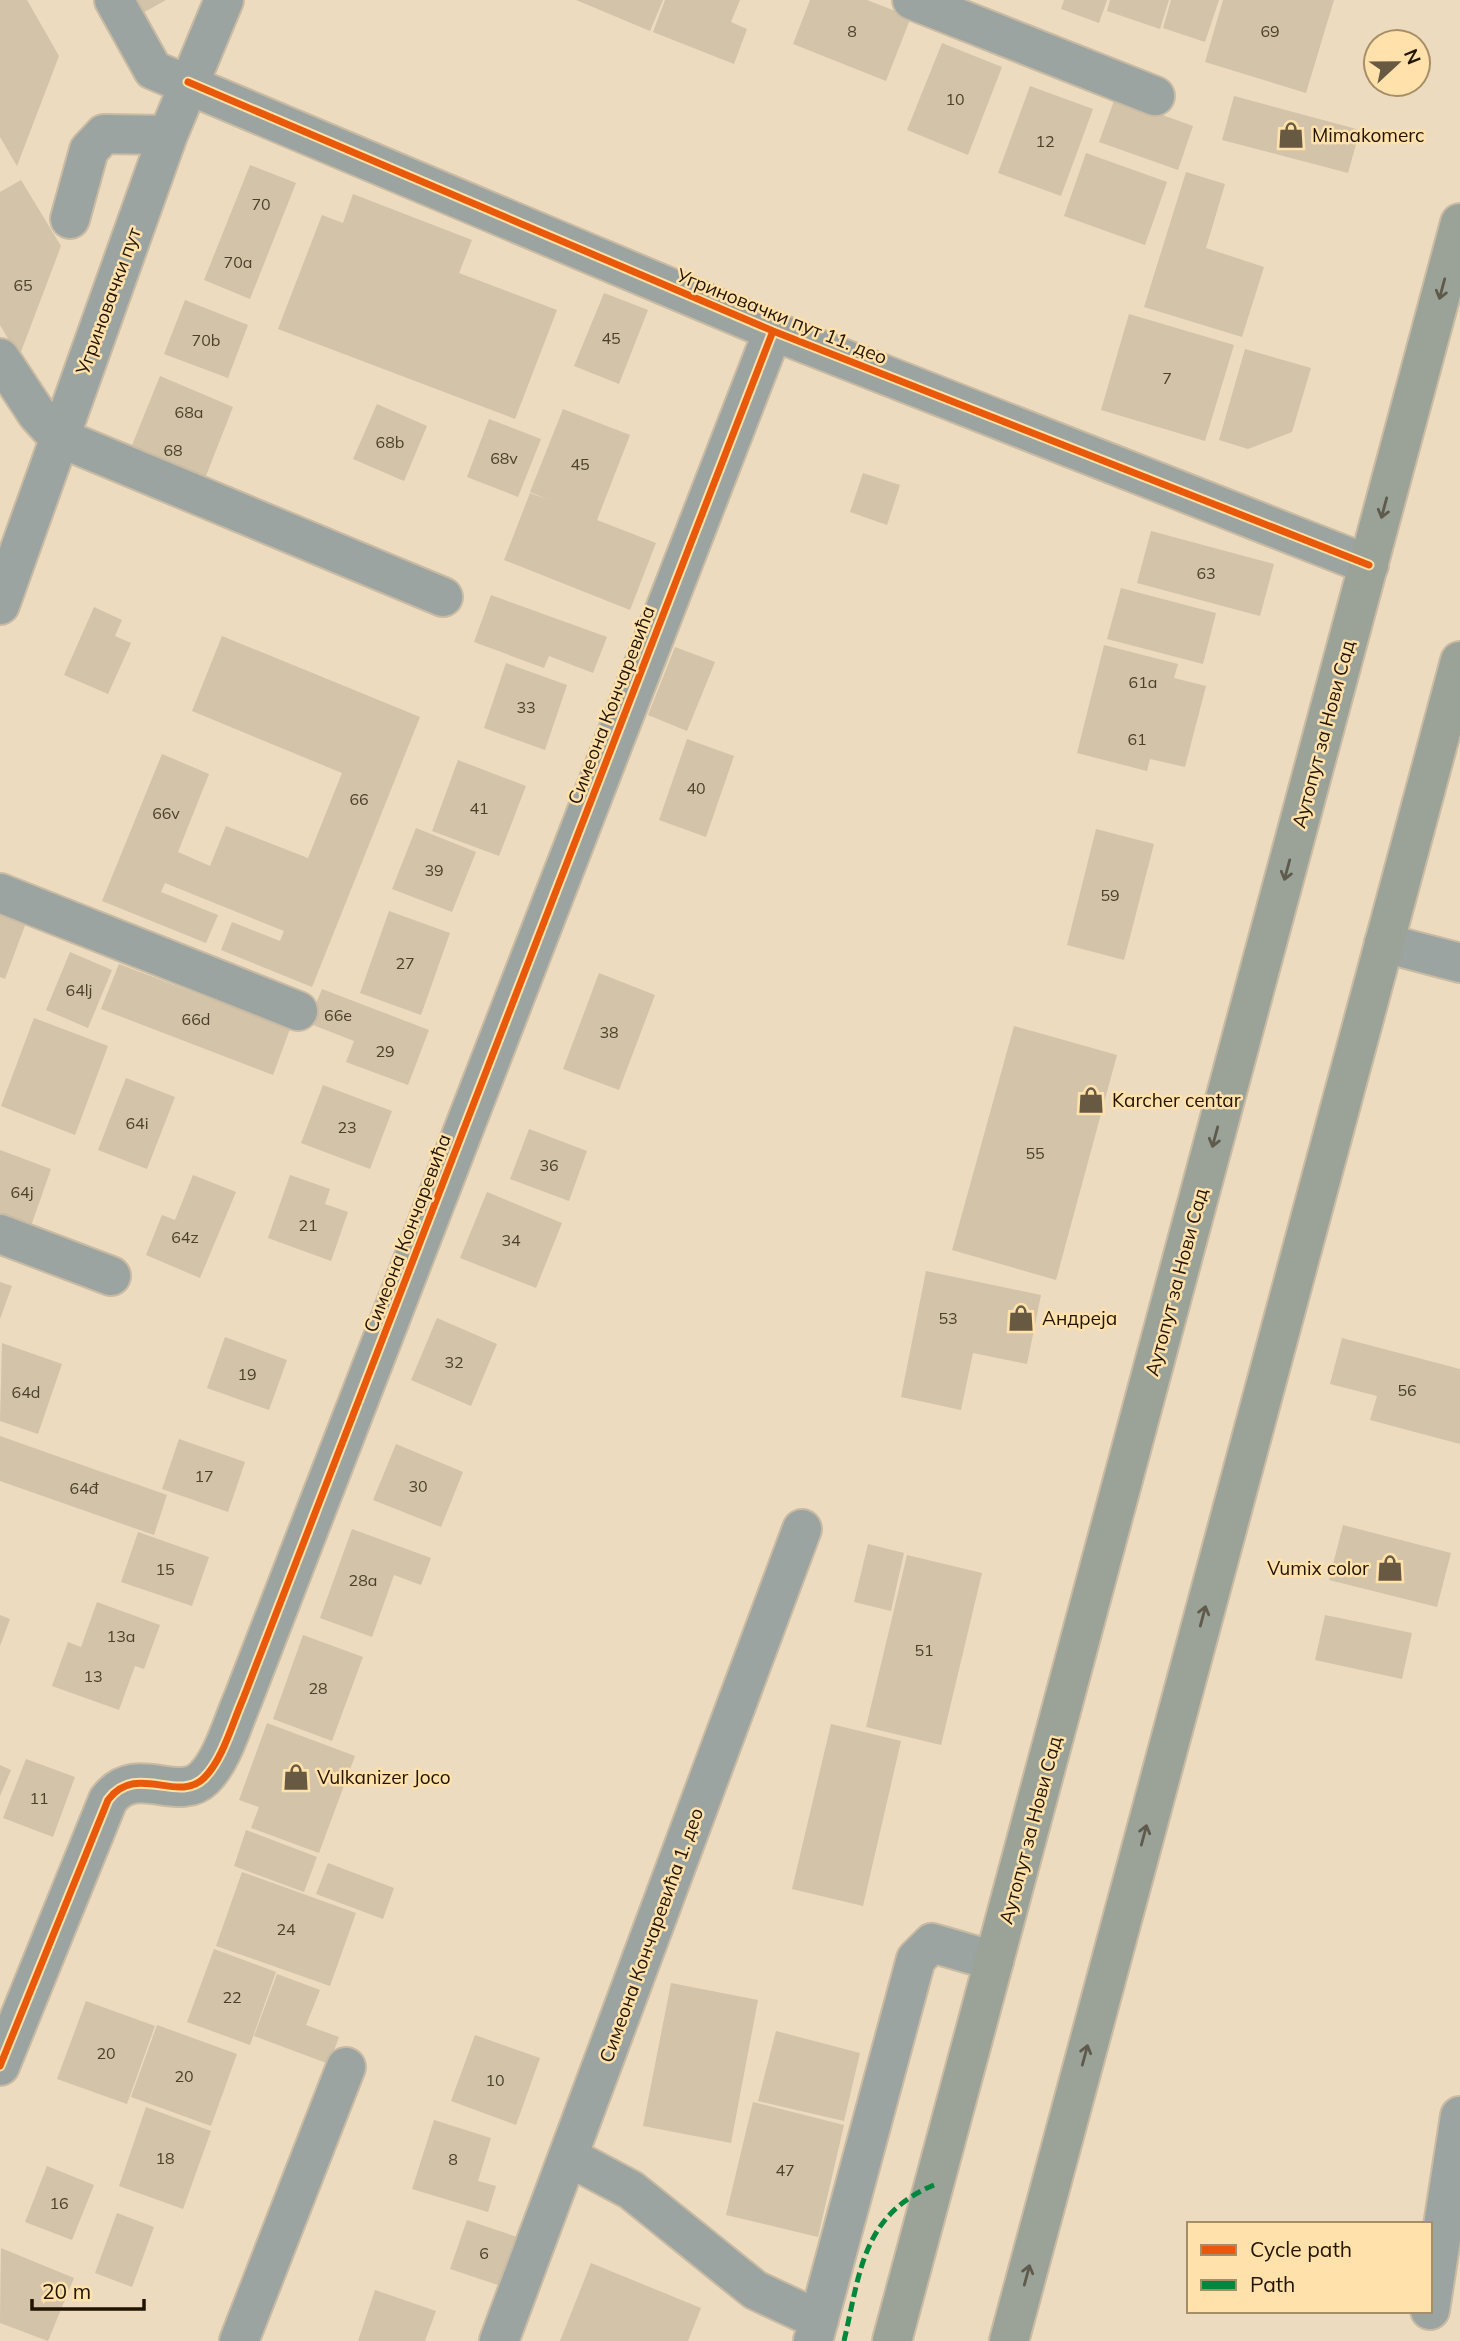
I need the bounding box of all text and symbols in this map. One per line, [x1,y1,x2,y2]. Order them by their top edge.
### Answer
house number: 8 [847,21,857,41]
house number: 69 [1260,21,1280,41]
north arrow [1362,28,1432,98]
text: N [1399,45,1427,68]
house number: 10 [945,89,965,109]
shop icon: Mimakomerc [1276,120,1306,150]
place label: Mimakomerc [1312,123,1425,147]
house number: 12 [1035,131,1055,151]
house number: 70 [251,194,271,214]
street label: Угриновачки пут [70,224,146,379]
house number: 70a [224,252,252,272]
street label: Угриновачки пут 11. део [672,262,891,369]
house number: 65 [13,275,33,295]
one-way arrow [1435,277,1448,299]
house number: 45 [601,328,621,348]
house number: 70b [192,330,220,350]
house number: 7 [1162,368,1172,388]
house number: 68a [175,402,203,422]
house number: 68b [376,432,404,452]
house number: 68 [163,440,183,460]
house number: 68v [490,448,518,468]
house number: 45 [570,454,590,474]
one-way arrow [1377,497,1390,519]
house number: 63 [1196,563,1216,583]
street label: Симеона Кончаревића [562,602,660,808]
street label: Аутопут за Нови Сад [1286,637,1360,831]
house number: 61a [1129,672,1157,692]
house number: 33 [516,697,536,717]
house number: 61 [1127,729,1147,749]
house number: 40 [686,778,706,798]
house number: 66 [349,789,369,809]
house number: 41 [469,798,489,818]
house number: 66v [152,803,180,823]
one-way arrow [1280,858,1293,881]
house number: 39 [424,860,444,880]
house number: 59 [1100,885,1120,905]
house number: 27 [395,953,415,973]
house number: 64lj [66,980,92,1000]
house number: 66e [324,1005,352,1025]
house number: 66d [182,1009,210,1029]
house number: 38 [599,1022,619,1042]
house number: 29 [375,1041,395,1061]
shop icon: Karcher centar [1076,1085,1106,1115]
place label: Karcher centar [1112,1088,1241,1112]
house number: 64i [125,1113,149,1133]
house number: 23 [337,1117,357,1137]
one-way arrow [1208,1125,1221,1148]
street label: Симеона Кончаревића [358,1130,456,1336]
house number: 55 [1025,1143,1045,1163]
house number: 36 [539,1155,559,1175]
house number: 64j [10,1182,34,1202]
street label: Аутопут за Нови Сад [1139,1185,1213,1379]
house number: 21 [298,1215,318,1235]
house number: 64z [171,1227,199,1247]
house number: 34 [501,1230,521,1250]
shop icon: Андреја [1006,1303,1036,1333]
place label: Андреја [1042,1306,1117,1330]
house number: 53 [938,1308,958,1328]
house number: 32 [444,1352,464,1372]
house number: 19 [237,1364,257,1384]
house number: 56 [1397,1380,1417,1400]
house number: 64d [12,1382,40,1402]
house number: 17 [194,1466,214,1486]
house number: 30 [408,1476,428,1496]
house number: 64đ [70,1478,99,1498]
shop icon: Vumix color [1375,1553,1405,1583]
place label: Vumix color [1267,1556,1369,1580]
house number: 15 [155,1559,175,1579]
house number: 28a [349,1570,377,1590]
one-way arrow [1197,1605,1210,1628]
house number: 13a [107,1626,135,1646]
house number: 51 [914,1640,934,1660]
house number: 13 [83,1666,103,1686]
house number: 28 [308,1678,328,1698]
street label: Аутопут за Нови Сад [993,1733,1067,1927]
shop icon: Vulkanizer Joco [281,1762,311,1792]
place label: Vulkanizer Joco [317,1765,451,1789]
house number: 11 [29,1788,49,1808]
street label: Симеона Кончаревића 1. део [594,1804,708,2066]
one-way arrow [1138,1825,1151,1847]
house number: 24 [276,1919,296,1939]
house number: 22 [222,1987,242,2007]
house number: 20 [96,2043,116,2063]
one-way arrow [1079,2044,1092,2067]
house number: 20 [174,2066,194,2086]
house number: 10 [485,2070,505,2090]
house number: 18 [155,2148,175,2168]
house number: 8 [448,2149,458,2169]
house number: 47 [775,2160,795,2180]
house number: 16 [49,2193,69,2213]
legend [1187,2222,1432,2313]
text: Cycle path [1250,2236,1352,2262]
house number: 6 [479,2243,489,2263]
one-way arrow [1021,2264,1034,2287]
scale bar [32,2268,144,2312]
text: Path [1250,2271,1295,2297]
text: 20 m [42,2278,91,2304]

